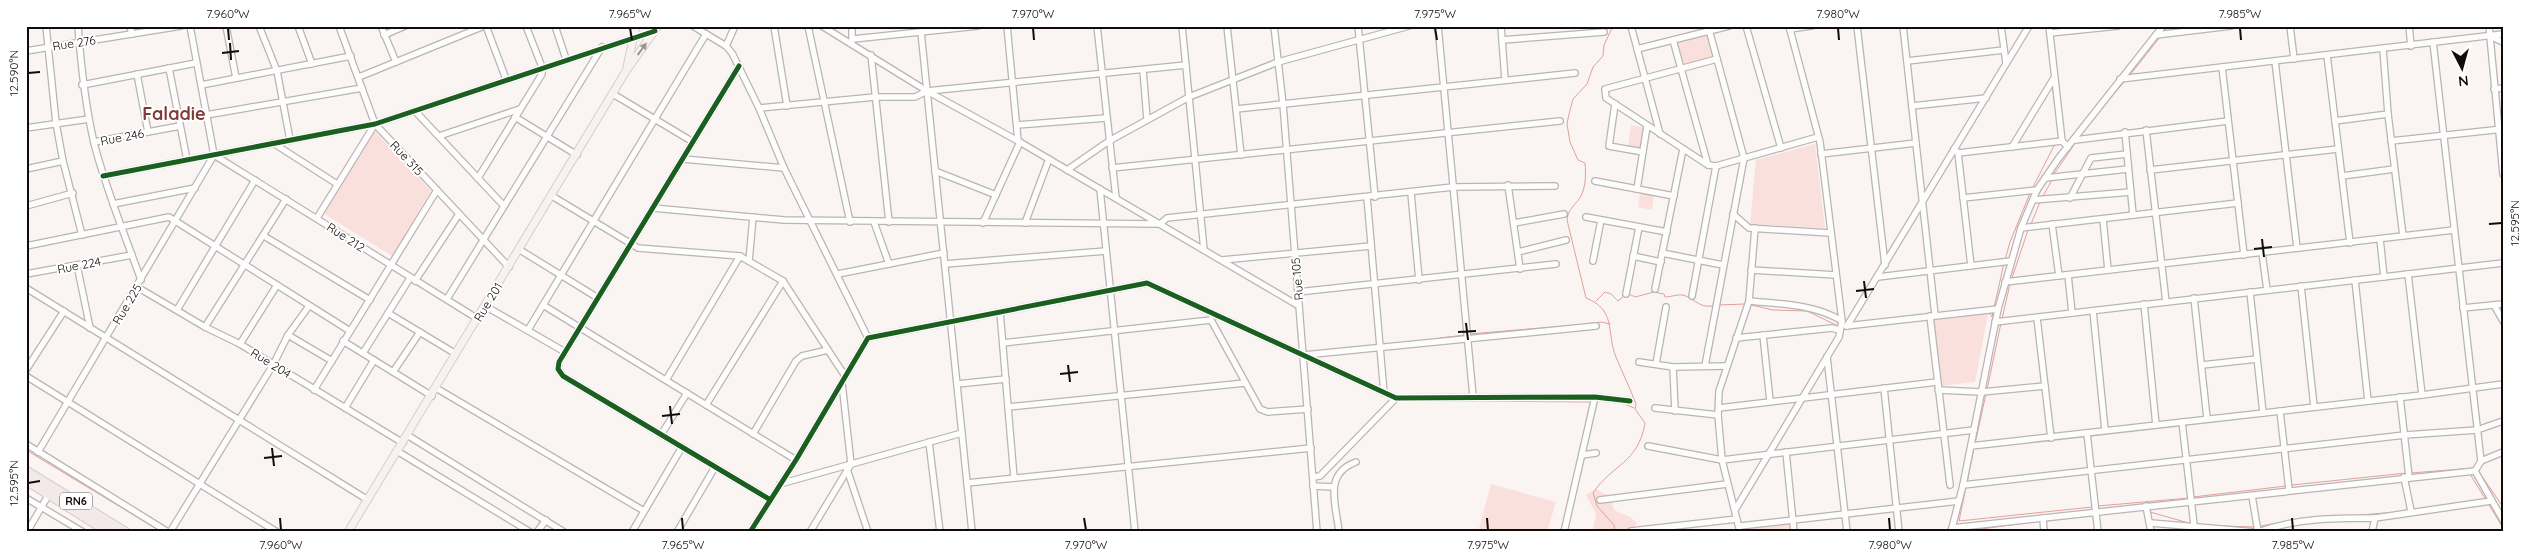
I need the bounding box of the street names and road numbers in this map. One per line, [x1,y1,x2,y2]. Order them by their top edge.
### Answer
street label: Rue 276 [51,32,97,54]
street label: Rue 246 [99,125,146,149]
street label: Rue 315 [387,137,427,179]
street label: Rue 212 [324,219,368,255]
street label: Rue 224 [56,253,102,277]
street label: Rue 105 [1288,257,1306,301]
street label: Rue 201 [470,280,506,324]
street label: Rue 225 [109,281,145,327]
street label: Rue 204 [248,345,294,381]
road number: RN6 [60,492,92,510]

